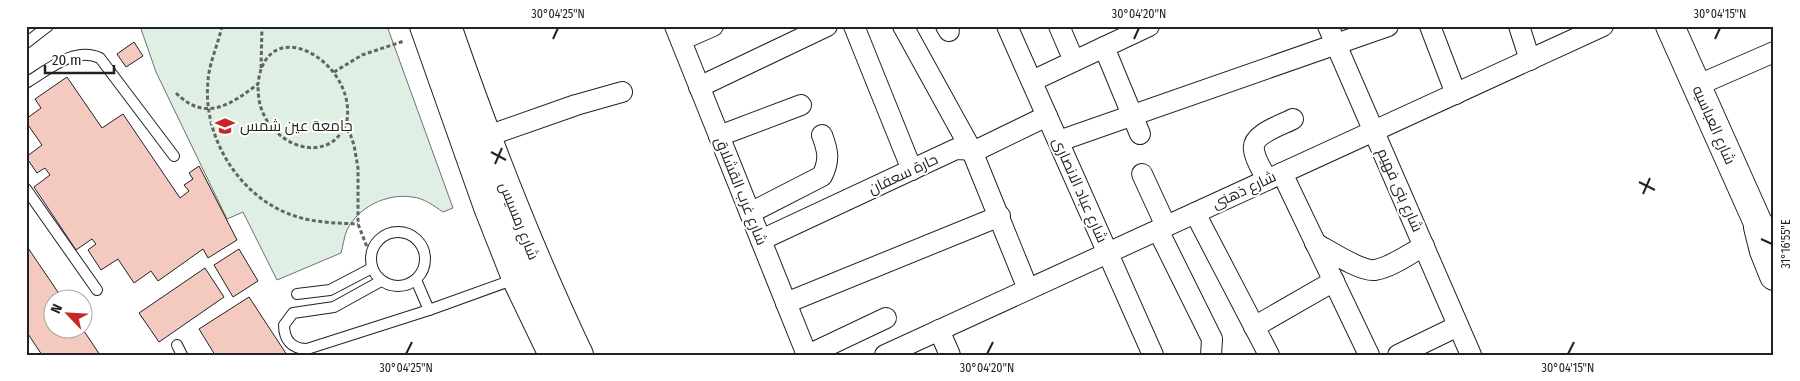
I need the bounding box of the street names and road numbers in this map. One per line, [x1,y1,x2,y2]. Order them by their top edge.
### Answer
street label: شارع العباسيه [1687,83,1739,168]
street label: شارع غرب القشلاق [709,134,771,248]
street label: شارع عباد الانصارى [1047,135,1111,246]
street label: شارع بنى فهيم [1372,145,1427,236]
street label: حارة سعفان [865,150,941,199]
street label: شارع ذهنى [1209,167,1280,214]
street label: شارع رمسيس [493,180,543,263]

